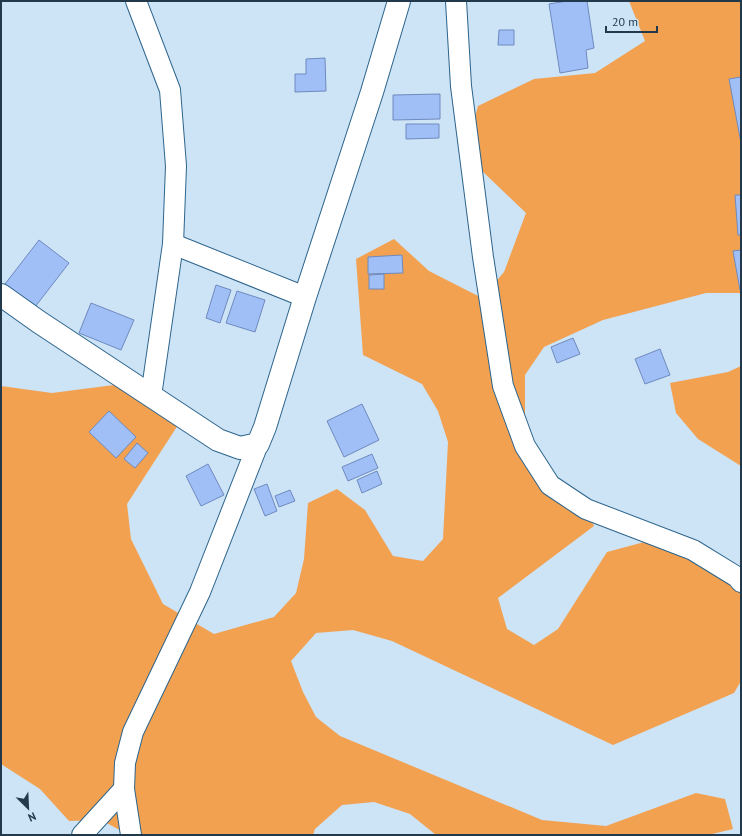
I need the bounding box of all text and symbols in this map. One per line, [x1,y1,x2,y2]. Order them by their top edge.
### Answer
scale bar [606,8,657,34]
text: 20 m [612,14,638,29]
north arrow [8,788,48,828]
text: N [26,809,38,825]

